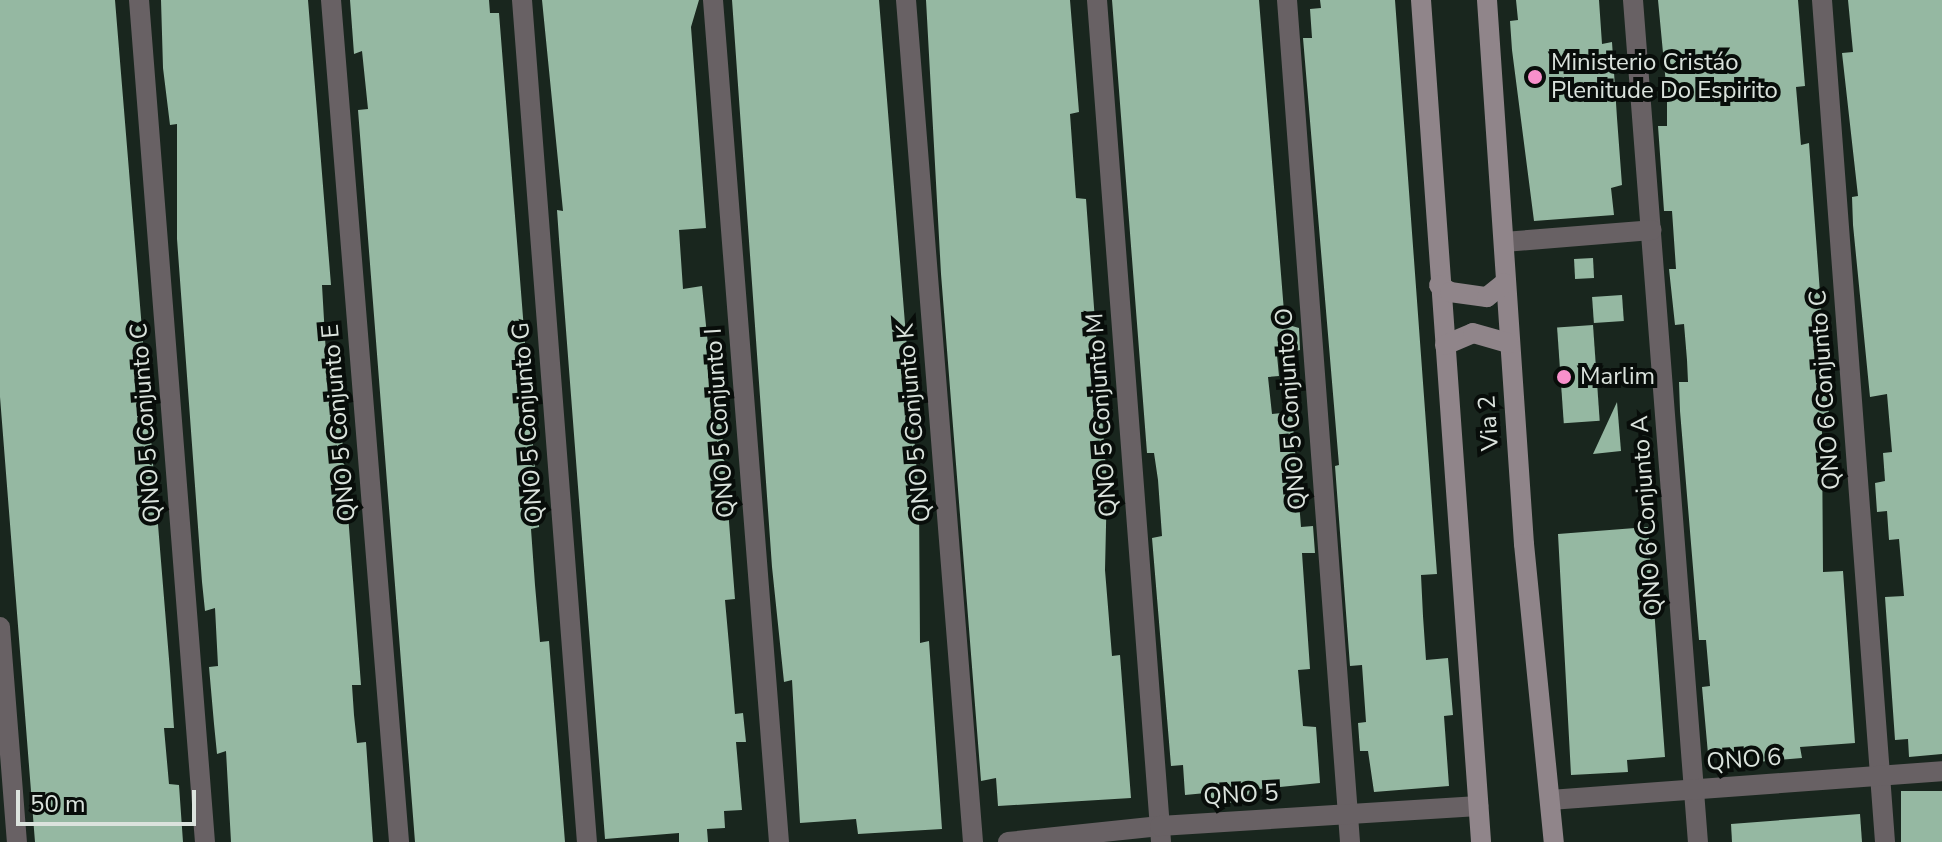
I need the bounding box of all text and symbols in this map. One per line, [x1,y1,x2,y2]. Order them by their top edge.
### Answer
place label: Ministerio Cristáo Plenitude Do Espirito [1551,49,1778,105]
marker: Ministerio Cristáo Plenitude Do Espirito [1526,68,1544,86]
street label: QNO 6 Conjunto C [1804,289,1846,491]
street label: QNO 5 Conjunto O [1270,307,1312,511]
street label: QNO 5 Conjunto M [1080,312,1124,518]
street label: QNO 5 Conjunto G [507,321,549,525]
street label: QNO 5 Conjunto C [125,322,167,524]
street label: QNO 5 Conjunto E [316,323,362,523]
street label: QNO 5 Conjunto K [891,323,937,523]
street label: QNO 5 Conjunto I [699,327,741,519]
place label: Marlim [1580,363,1655,391]
marker: Marlim [1555,368,1573,386]
street label: Via 2 [1473,394,1505,452]
street label: QNO 6 Conjunto A [1626,414,1668,618]
street label: QNO 6 [1706,743,1782,777]
scale bar [20,774,200,824]
street label: QNO 5 [1203,779,1279,811]
text: 50 m [30,788,86,820]

